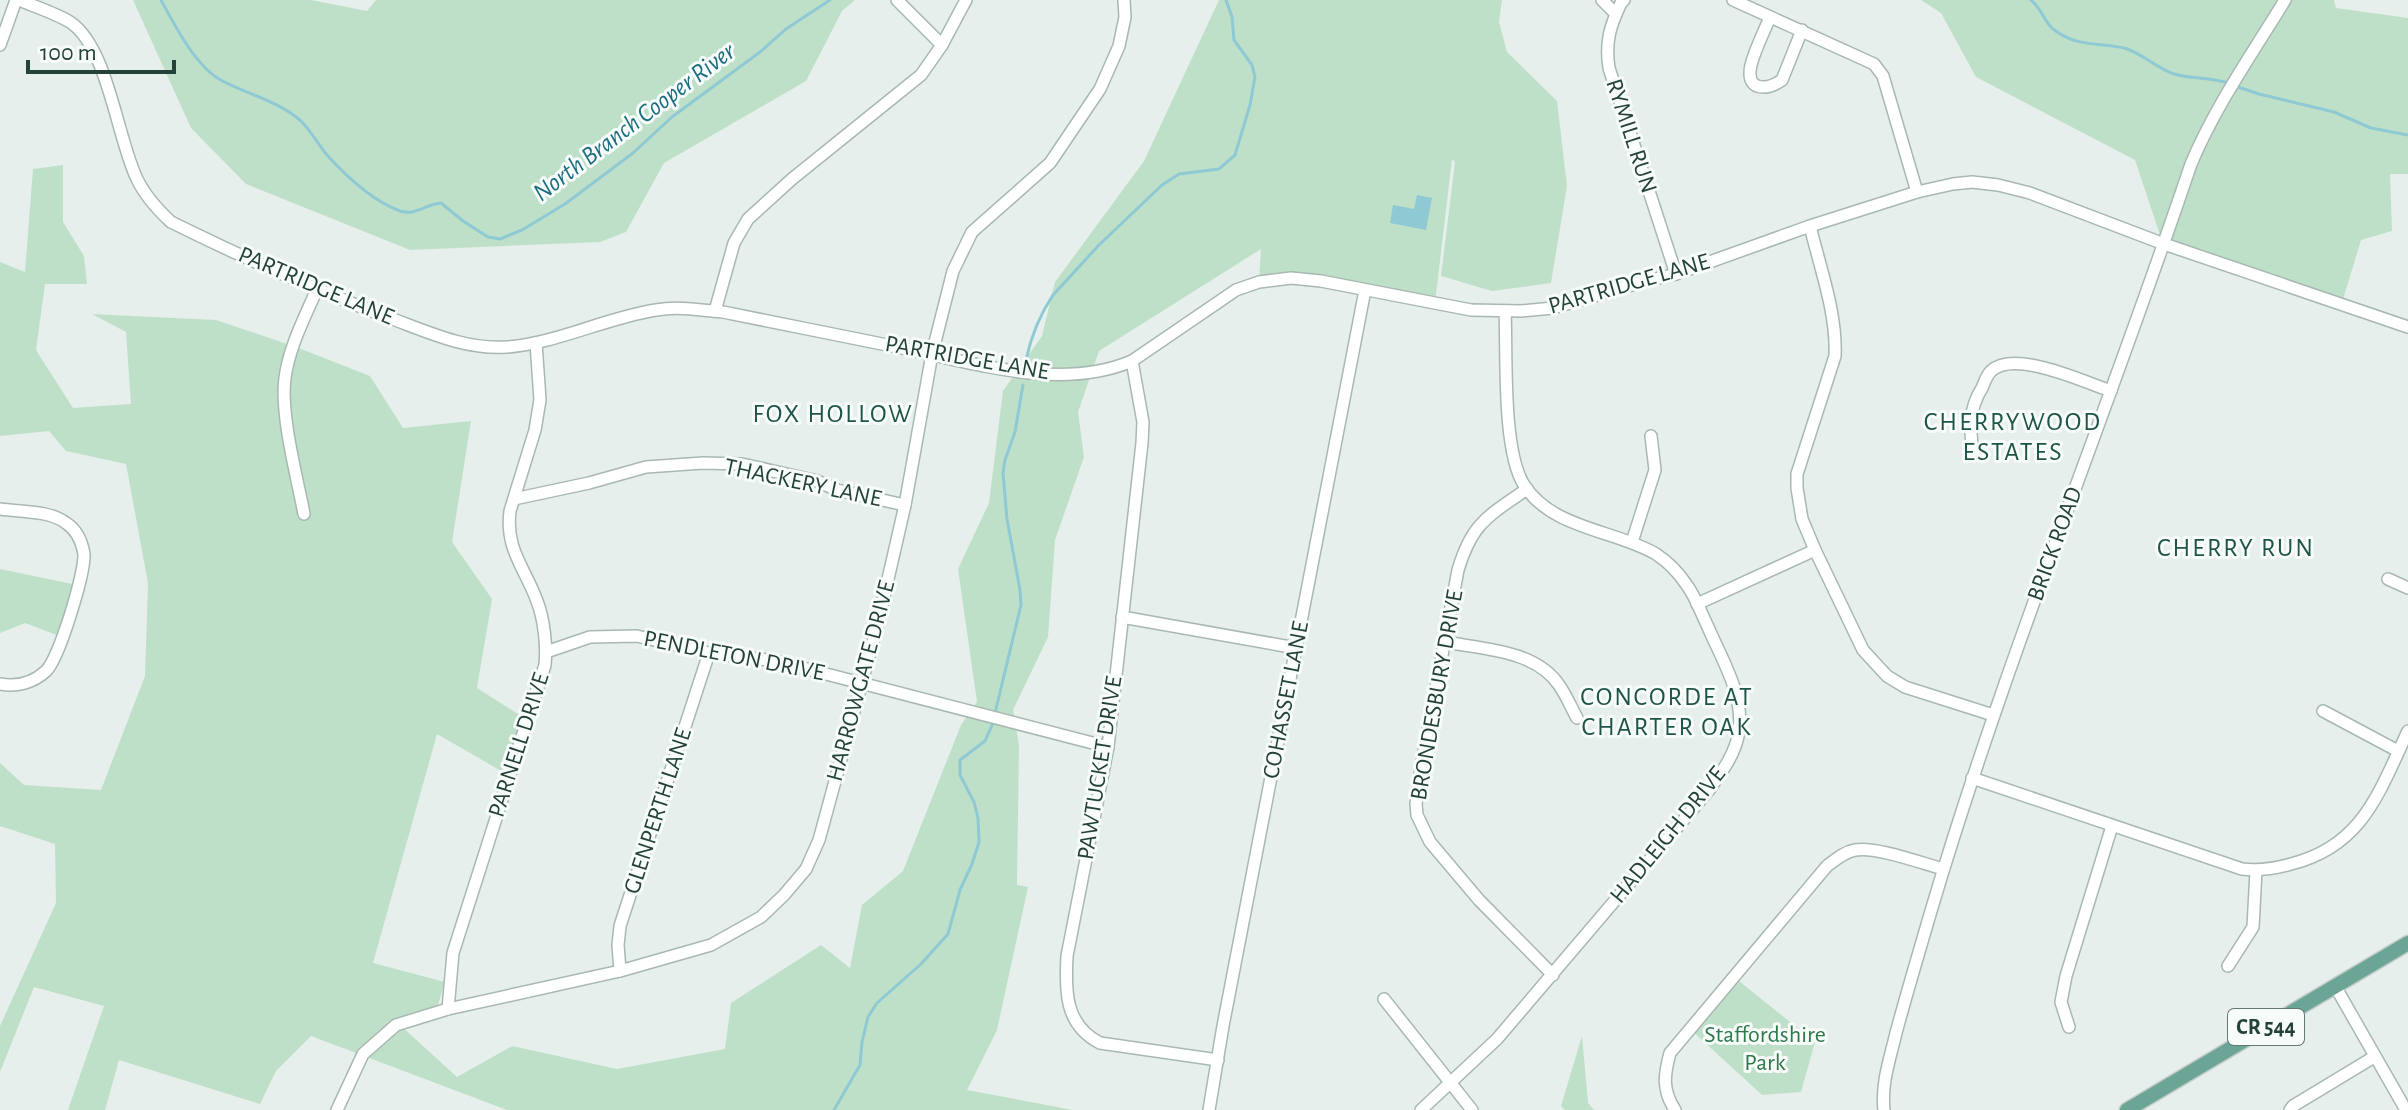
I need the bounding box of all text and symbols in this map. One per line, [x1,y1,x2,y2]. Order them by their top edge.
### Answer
scale bar [28,24,174,74]
water label: North Branch Cooper River [528,37,741,206]
text: 100 m [40,41,97,65]
street label: RYMILL RUN [1601,76,1661,196]
street label: PARTRIDGE LANE [235,242,398,330]
street label: PARTRIDGE LANE [1546,249,1713,318]
street label: PARTRIDGE LANE [883,332,1051,384]
district label: FOX HOLLOW [753,401,913,427]
district label: CHERRYWOOD ESTATES [1924,409,2102,465]
street label: THACKERY LANE [722,455,884,511]
street label: BRICK ROAD [2023,484,2087,604]
district label: CHERRY RUN [2157,535,2315,561]
street label: HARROWGATE DRIVE [823,578,899,784]
street label: BRONDESBURY DRIVE [1407,588,1467,802]
street label: COHASSET LANE [1259,619,1313,781]
street label: PENDLETON DRIVE [641,627,827,685]
street label: PARNELL DRIVE [484,669,554,820]
street label: PAWTUCKET DRIVE [1074,674,1126,862]
district label: CONCORDE AT CHARTER OAK [1580,684,1754,740]
street label: GLENPERTH LANE [620,725,696,897]
street label: HADLEIGH DRIVE [1606,762,1730,908]
road number: CR 544 [2228,1009,2304,1045]
park label: Staffordshire Park [1704,1023,1826,1075]

